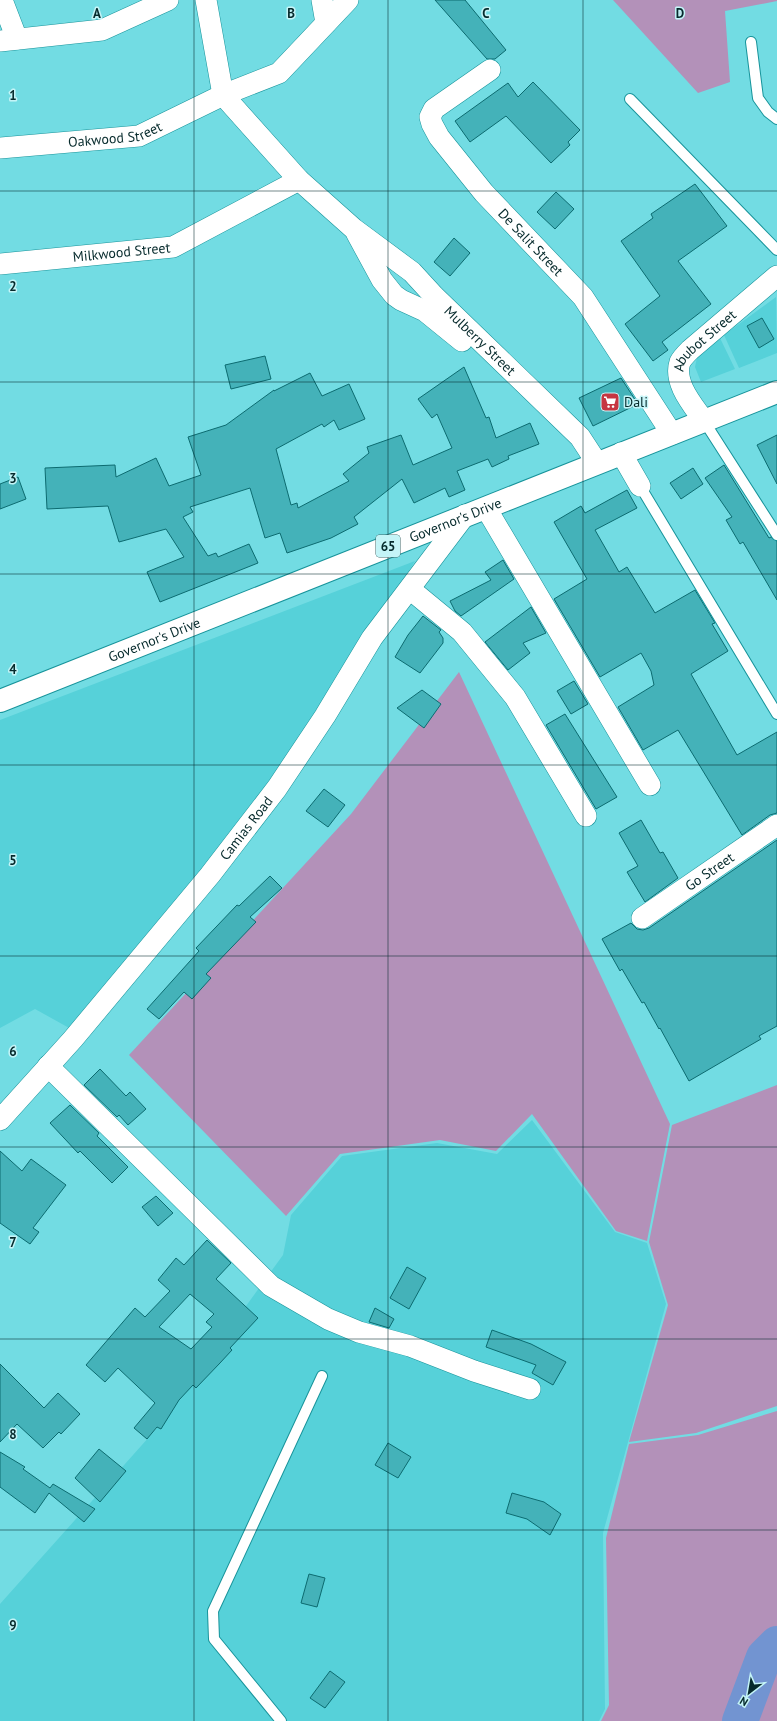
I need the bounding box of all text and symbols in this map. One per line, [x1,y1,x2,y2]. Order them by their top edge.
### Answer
text: A [93,5,101,22]
text: B [287,5,295,22]
text: C [482,5,490,22]
text: D [676,5,684,22]
text: 1 [9,87,17,104]
street label: Oakwood Street [67,117,165,151]
street label: De Salit Street [494,205,567,280]
street label: Milkwood Street [72,238,171,266]
text: 2 [9,278,17,295]
street label: Mulberry Street [441,302,520,379]
street label: Abubot Street [669,306,740,372]
supermarket icon: Dali [599,391,621,413]
place label: Dali [624,393,648,411]
text: 3 [9,470,17,487]
street label: Governor's Drive [407,494,504,546]
road number: 65 [376,535,400,557]
street label: Governor's Drive [106,613,203,666]
text: 4 [9,661,17,678]
street label: Camias Road [216,792,277,864]
street label: Go Street [682,848,738,895]
text: 5 [9,852,17,869]
text: 6 [9,1043,17,1060]
text: 7 [9,1234,17,1251]
text: 8 [9,1426,17,1443]
text: 9 [9,1617,17,1634]
north arrow [729,1673,769,1713]
text: N [737,1694,751,1709]

